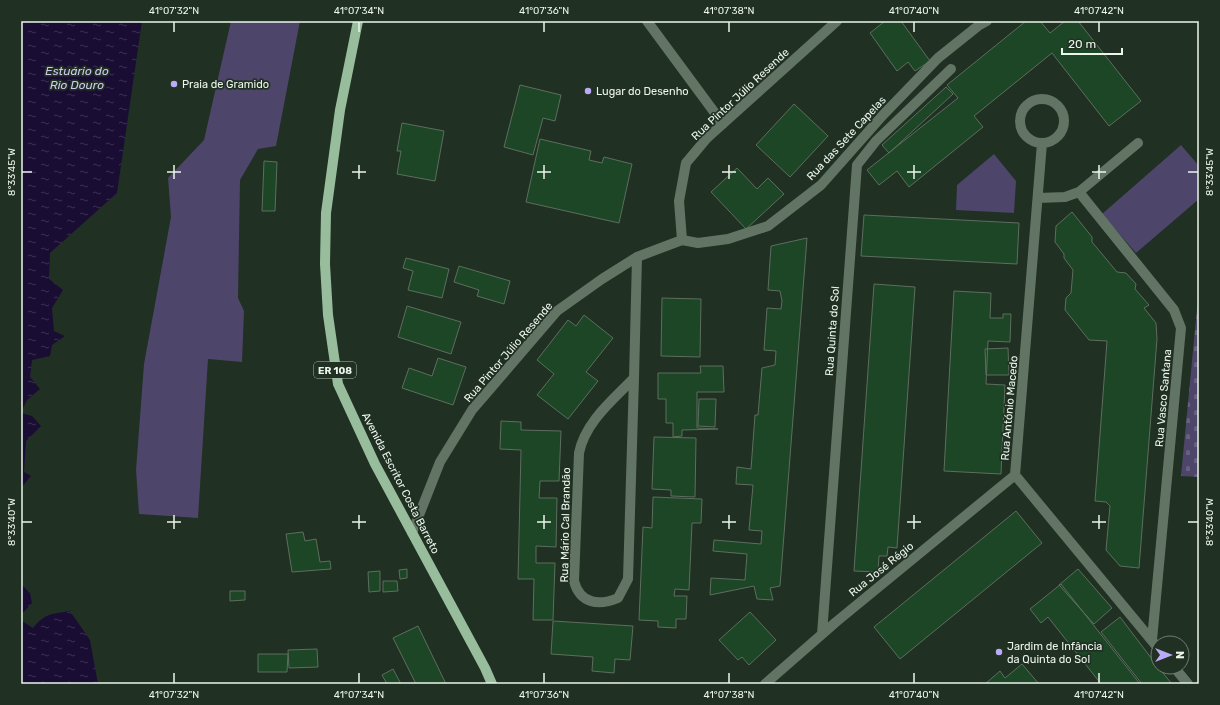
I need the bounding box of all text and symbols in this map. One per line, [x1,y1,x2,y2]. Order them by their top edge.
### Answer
text: 41°07'32"N [149,5,199,17]
text: 41°07'34"N [334,5,384,17]
text: 41°07'36"N [519,5,569,17]
text: 41°07'38"N [704,5,754,17]
text: 41°07'40"N [889,5,939,17]
text: 41°07'42"N [1074,5,1124,17]
scale bar [1062,30,1122,56]
text: 20 m [1068,37,1096,51]
street label: Rua Pintor Júlio Resende [689,46,792,143]
water label: Estuário do Rio Douro [45,64,109,92]
place label: Praia de Gramido [182,78,269,91]
marker: Praia de Gramido [169,79,179,89]
place label: Lugar do Desenho [596,85,689,98]
marker: Lugar do Desenho [583,86,593,96]
street label: Rua das Sete Capelas [804,93,889,183]
text: 8°33'45"W [6,148,18,196]
text: 8°33'45"W [1204,148,1216,196]
street label: Rua Quinta do Sol [823,286,842,377]
street label: Rua Pintor Júlio Resende [461,300,555,405]
street label: Rua Vasco Santana [1153,349,1174,448]
street label: Rua António Macedo [998,355,1021,461]
road number: ER 108 [314,362,356,378]
street label: Avenida Escritor Costa Barreto [359,410,442,556]
street label: Rua Mário Cal Brandão [558,467,573,583]
text: 8°33'40"W [6,498,18,546]
text: 8°33'40"W [1204,498,1216,546]
street label: Rua José Régio [846,539,916,599]
north arrow [1150,635,1190,675]
place label: Jardim de Infância da Quinta do Sol [1007,640,1102,666]
marker: Jardim de Infância da Quinta do Sol [994,647,1004,657]
text: N [1173,651,1186,659]
text: 41°07'32"N [149,689,199,701]
text: 41°07'34"N [334,689,384,701]
text: 41°07'36"N [519,689,569,701]
text: 41°07'38"N [704,689,754,701]
text: 41°07'40"N [889,689,939,701]
text: 41°07'42"N [1074,689,1124,701]

